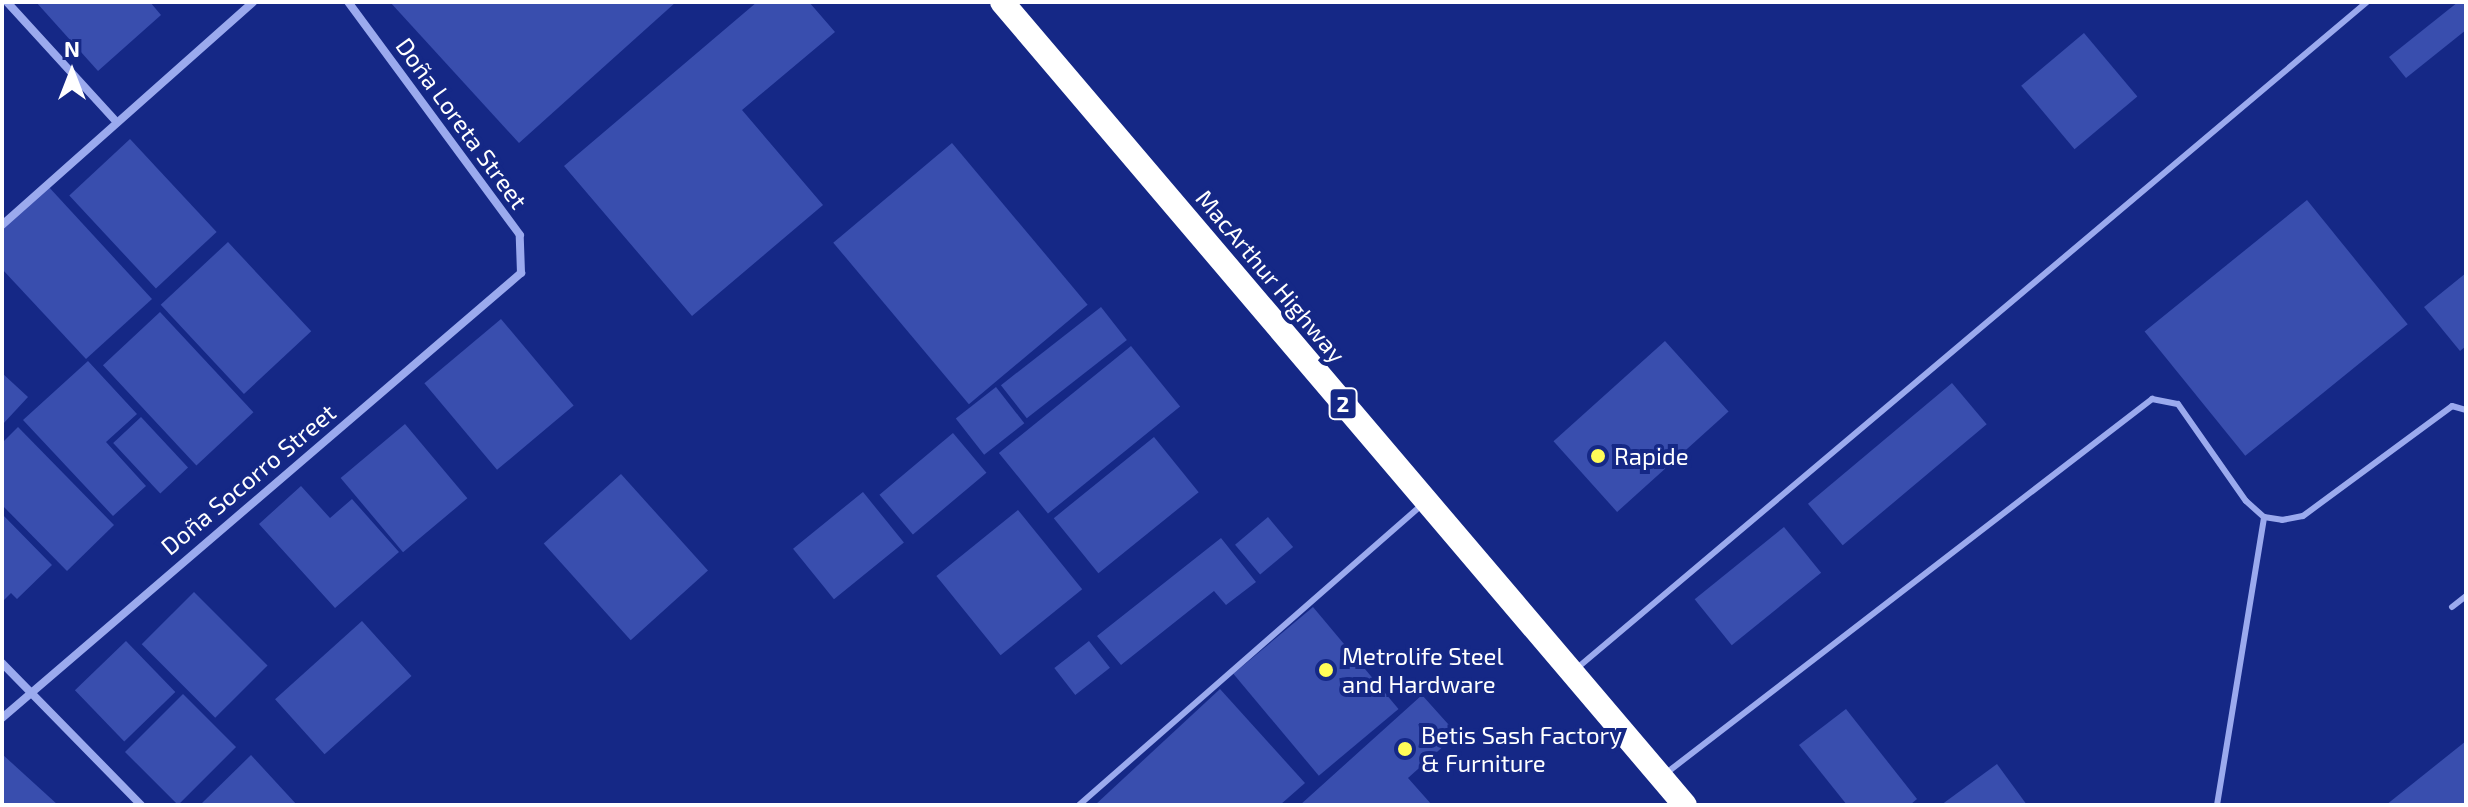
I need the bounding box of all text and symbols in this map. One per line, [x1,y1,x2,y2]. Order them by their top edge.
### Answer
north arrow [32,32,112,112]
street label: Doña Loreta Street [390,32,534,214]
text: N [64,35,80,61]
street label: MacArthur Highway [1190,184,1352,368]
road number: 2 [1327,386,1359,422]
street label: Doña Socorro Street [155,398,341,560]
place label: Rapide [1614,442,1689,470]
marker: Rapide [1589,447,1607,465]
place label: Metrolife Steel and Hardware [1342,642,1504,698]
marker: Metrolife Steel and Hardware [1317,661,1335,679]
place label: Betis Sash Factory & Furniture [1421,721,1622,777]
marker: Betis Sash Factory & Furniture [1396,740,1414,758]

